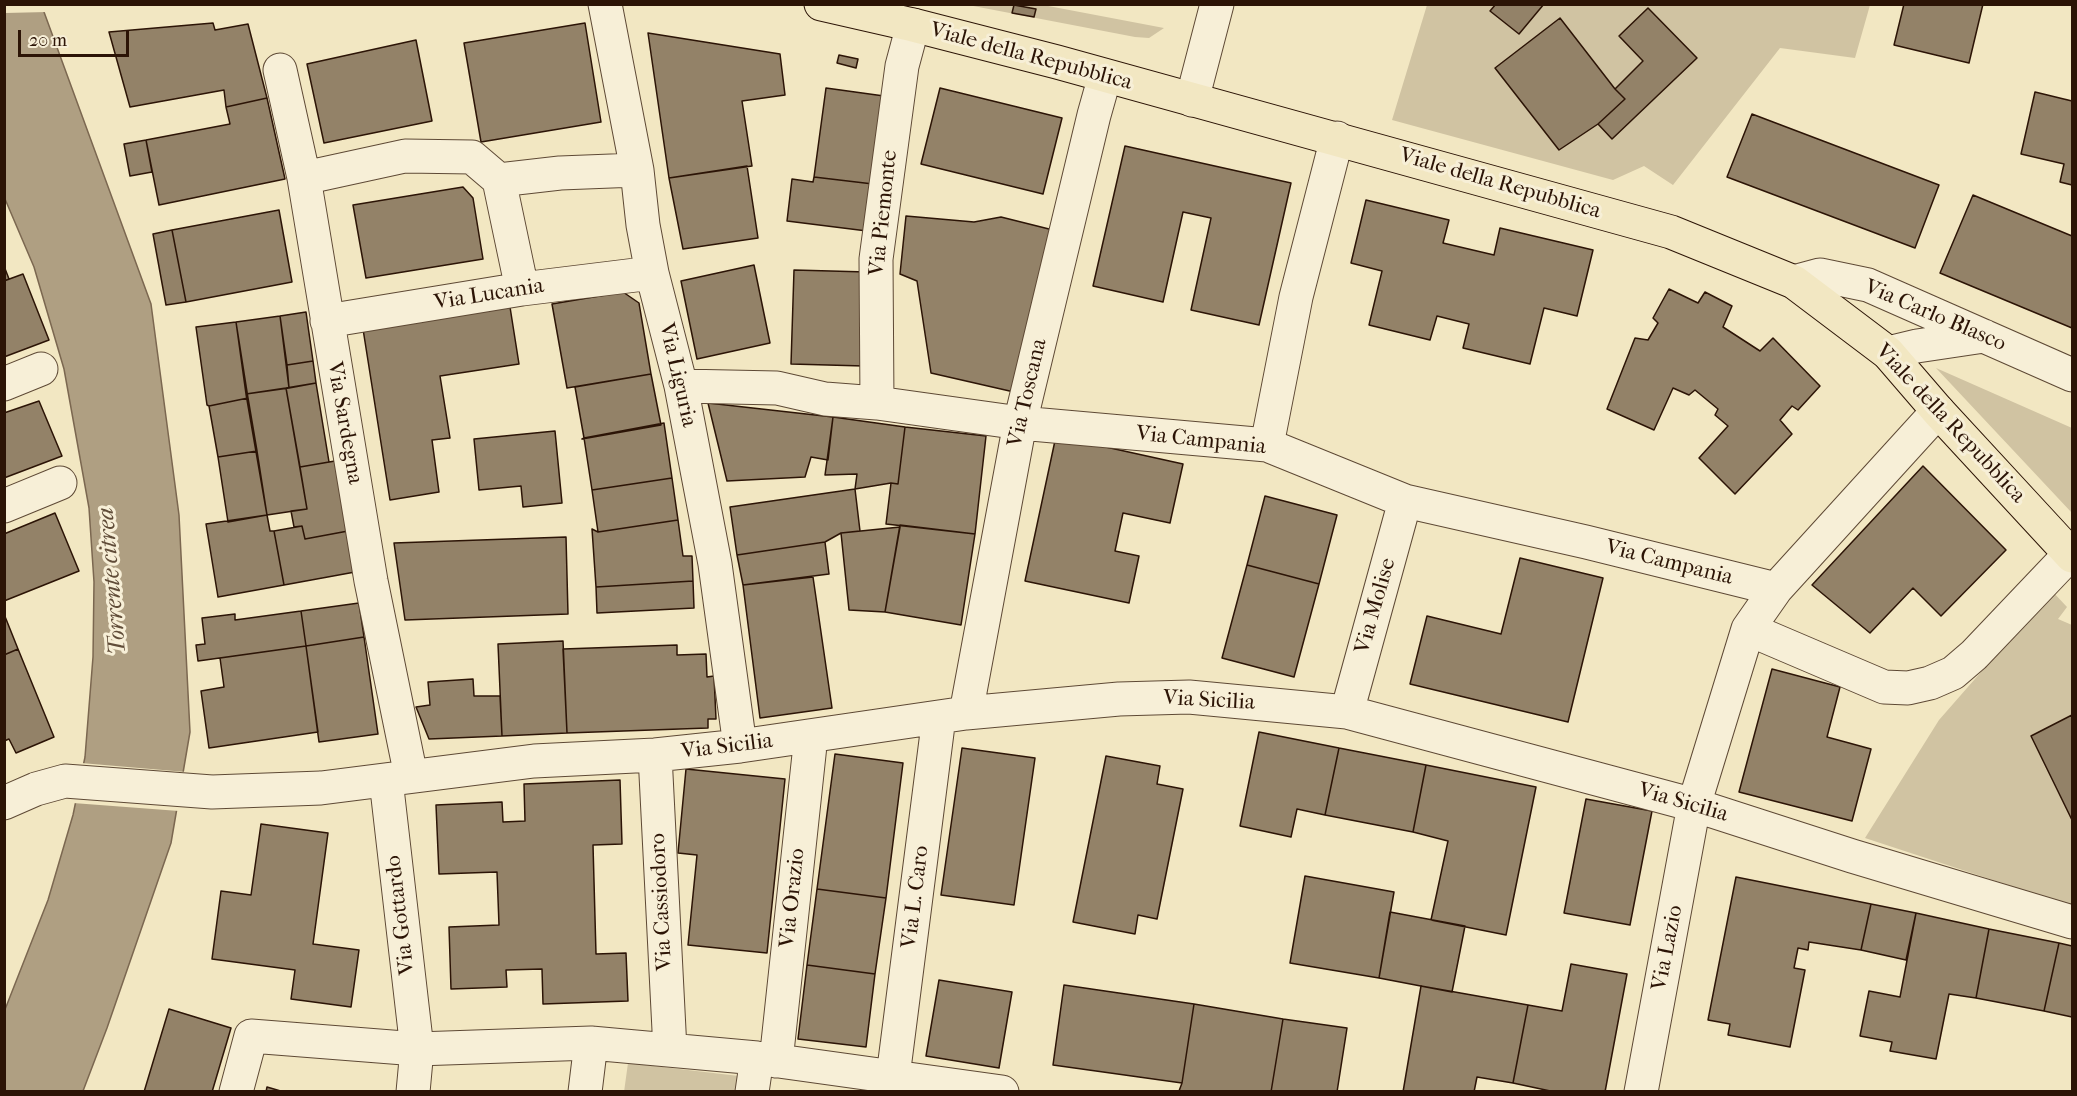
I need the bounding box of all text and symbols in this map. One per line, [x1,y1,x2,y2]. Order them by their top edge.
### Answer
street label: Viale della Repubblica [927,17,1135,97]
scale bar [21,18,132,56]
text: 20 m [29,30,67,51]
street label: Viale della Repubblica [1396,143,1604,225]
street label: Via Piemonte [864,149,904,277]
street label: Via Lucania [432,273,546,317]
street label: Via Carlo Blasco [1860,274,2010,358]
street label: Via Liguria [652,320,702,430]
street label: Via Toscana [1003,336,1053,450]
street label: Viale della Repubblica [1869,339,2031,509]
street label: Via Sardegna [320,360,368,486]
street label: Via Campania [1135,421,1267,461]
water label: Torrente citrea [92,506,134,656]
street label: Via Campania [1603,534,1735,592]
street label: Via Molise [1350,555,1402,657]
street label: Via Sicilia [1162,685,1256,717]
street label: Via Sicilia [680,728,774,766]
street label: Via Sicilia [1635,778,1731,828]
street label: Via Cassiodoro [645,833,679,971]
street label: Via L. Caro [897,844,935,950]
street label: Via Orazio [775,847,811,949]
street label: Via Gottardo [381,854,421,976]
street label: Via Lazio [1647,903,1689,993]

